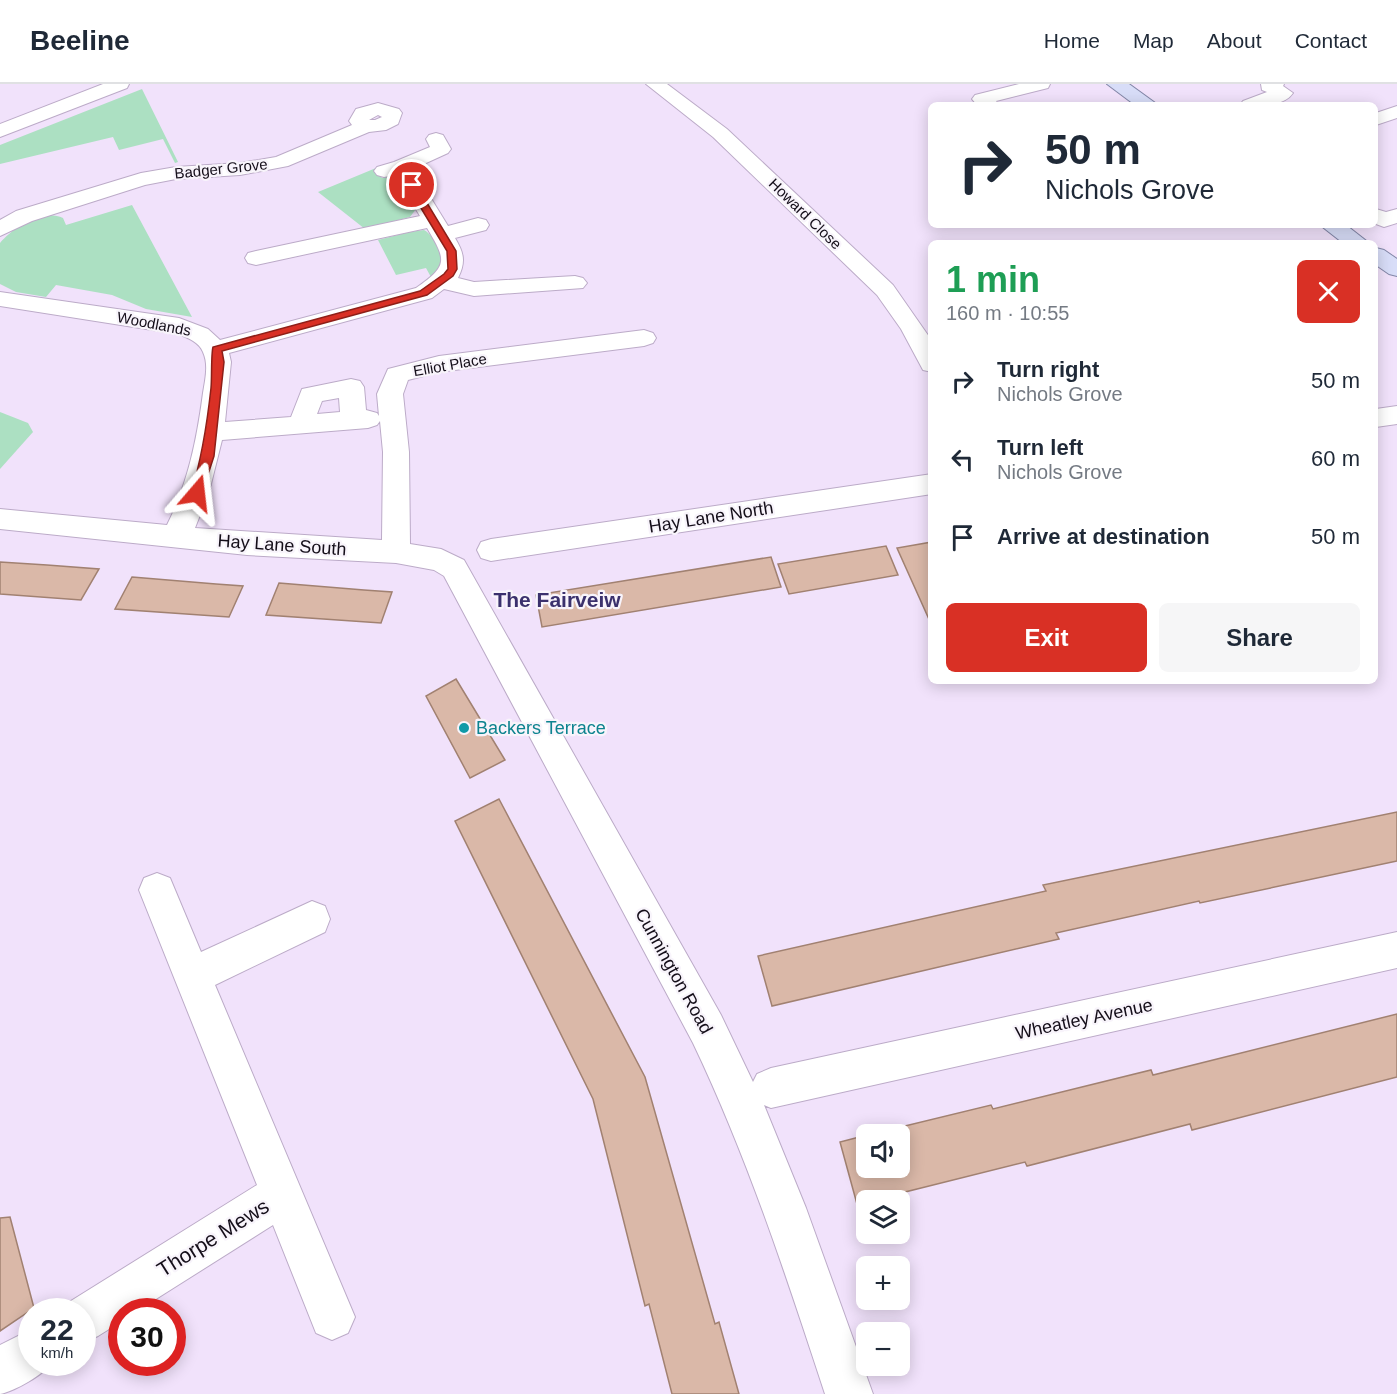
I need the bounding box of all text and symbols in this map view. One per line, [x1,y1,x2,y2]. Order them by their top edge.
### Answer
text: Beeline [30,25,130,56]
text: Home [1044,29,1100,52]
text: Map [1133,29,1174,52]
text: About [1207,29,1262,52]
text: Contact [1295,29,1367,52]
icon: right [946,126,1024,204]
text: 50 m [1045,126,1141,173]
street label: Badger Grove [174,155,268,182]
pin [386,159,437,210]
icon: arrive [395,168,428,201]
street label: Howard Close [766,175,845,252]
text: Nichols Grove [1045,175,1215,205]
text: 1 min [946,259,1040,300]
button: close [1297,260,1360,323]
text: 160 m · 10:55 [946,302,1069,324]
street label: Woodlands [116,308,192,339]
street label: Elliot Place [412,350,488,379]
text: Turn right [997,357,1099,382]
icon: right [946,365,979,398]
text: 50 m [1311,368,1360,393]
text: Nichols Grove [997,383,1123,405]
text: Turn left [997,435,1083,460]
icon: left [946,443,979,476]
text: 60 m [1311,446,1360,471]
position arrow [165,461,229,525]
text: Nichols Grove [997,461,1123,483]
street label: Hay Lane North [647,497,775,537]
icon: arrive [946,521,979,554]
text: Arrive at destination [997,524,1210,549]
text: 50 m [1311,524,1360,549]
street label: Hay Lane South [217,531,347,559]
district label: The Fairveiw [493,588,621,611]
button: Exit [946,603,1147,672]
button: Share [1159,603,1360,672]
place label: Backers Terrace [476,718,606,738]
marker: Backers Terrace [457,721,471,735]
street label: Cunnington Road [631,905,717,1037]
street label: Wheatley Avenue [1014,995,1154,1043]
map controls [856,1124,910,1376]
button: sound [856,1124,910,1178]
button: layers [856,1190,910,1244]
street label: Thorpe Mews [153,1194,273,1281]
button: + [856,1256,910,1310]
speed limit sign: 30 [108,1298,186,1376]
text: 22 [40,1313,74,1346]
button: − [856,1322,910,1376]
text: km/h [41,1344,73,1361]

